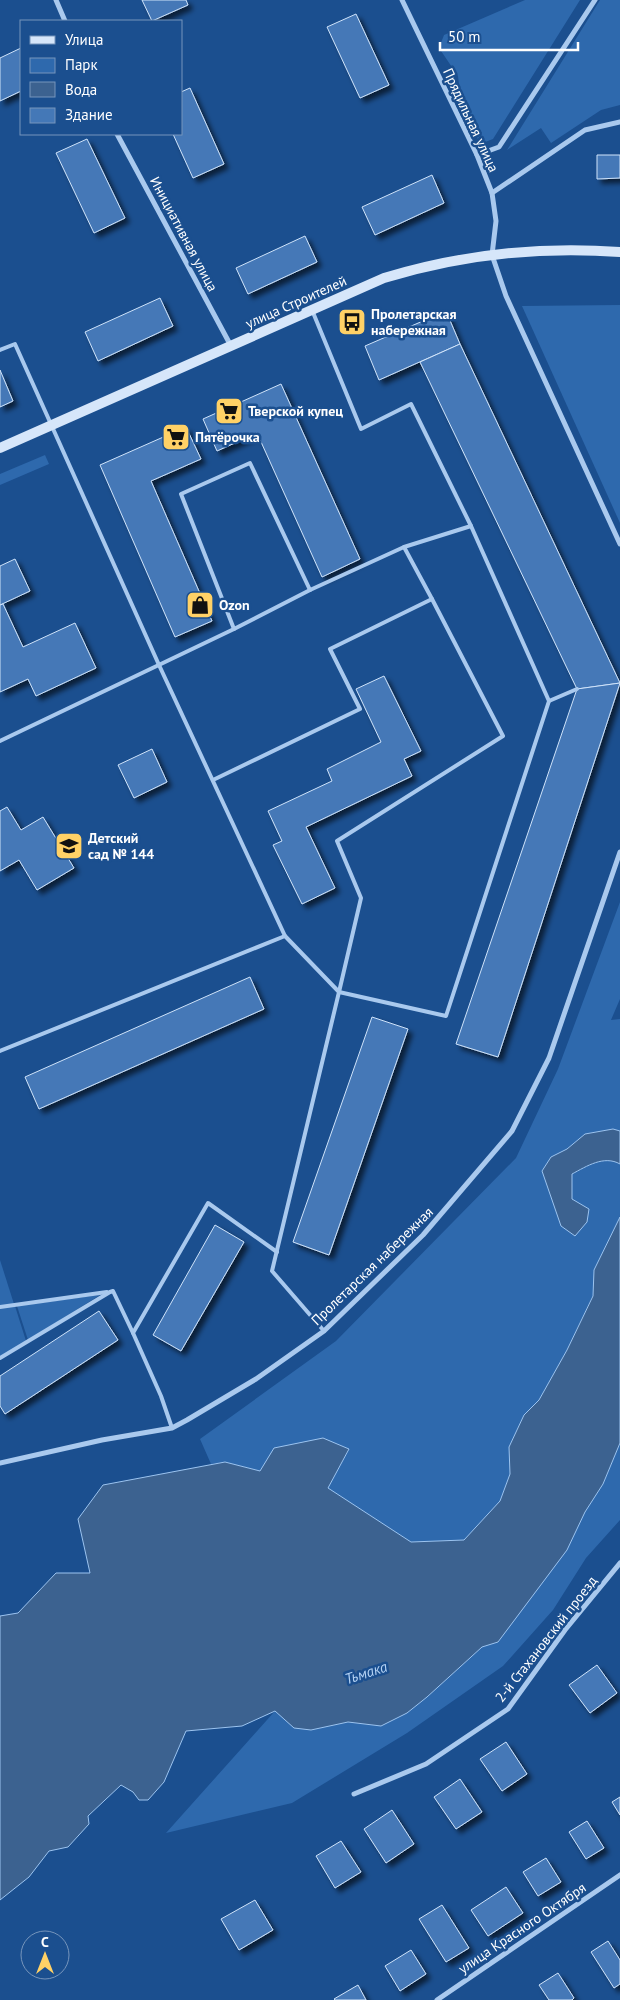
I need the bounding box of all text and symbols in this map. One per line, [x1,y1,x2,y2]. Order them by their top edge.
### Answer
legend [20,20,182,135]
scale bar [440,20,578,52]
text: 50 m [448,27,481,46]
text: Улица [65,30,103,49]
text: Парк [65,55,98,74]
street label: Прядильная улица [439,65,503,175]
text: Вода [65,80,97,99]
text: Здание [65,105,113,124]
street label: Инициативная улица [146,173,222,295]
street label: улица Строителей [243,272,349,332]
place label: Пролетарская набережная [371,305,457,339]
bus stop icon: Пролетарская набережная [337,307,367,337]
supermarket icon: Тверской купец [214,396,244,426]
place label: Тверской купец [248,402,343,420]
supermarket icon: Пятёрочка [161,422,191,452]
place label: Пятёрочка [195,428,260,446]
shop icon: Ozon [185,590,215,620]
place label: Ozon [219,596,250,614]
place label: Детский сад № 144 [88,829,154,863]
school or university icon: Детский сад № 144 [54,831,84,861]
street label: Пролетарская набережная [307,1203,437,1329]
street label: 2-й Стахановский проезд [491,1572,601,1706]
water label: Тьмака [342,1657,390,1688]
street label: улица Красного Октября [455,1879,589,1977]
north arrow [20,1930,70,1980]
text: С [41,1933,49,1951]

